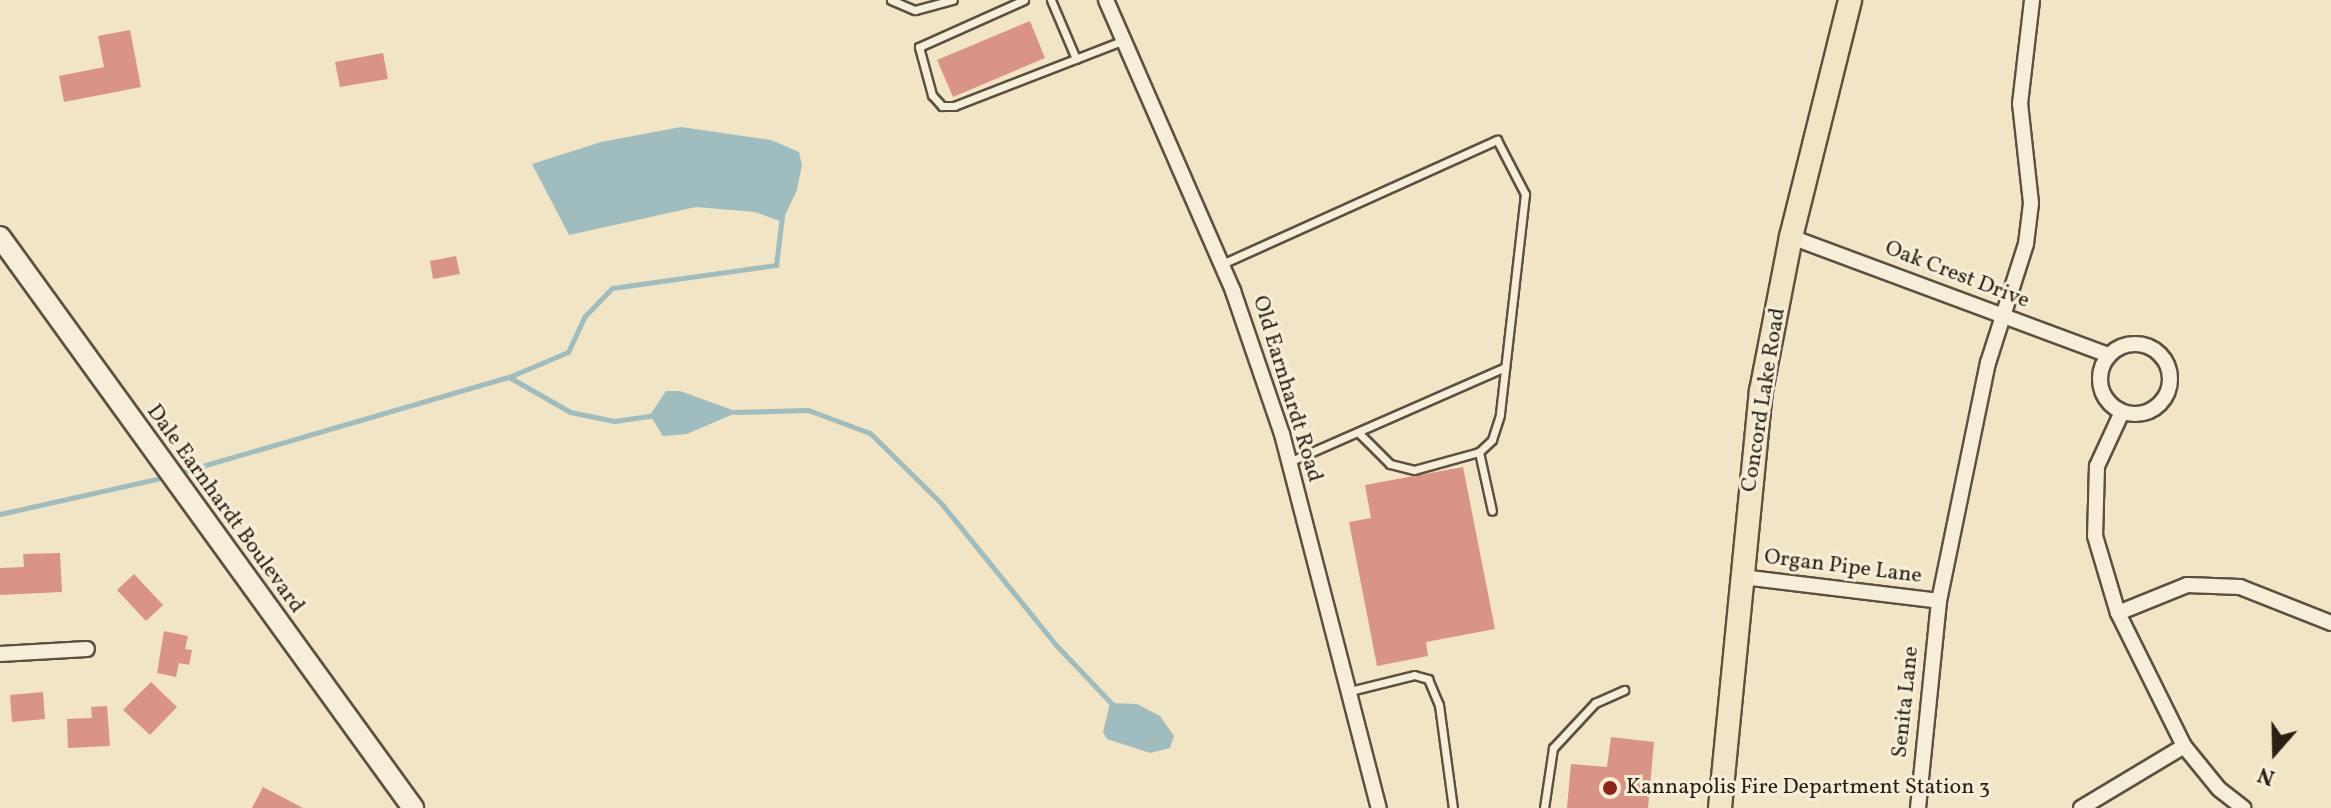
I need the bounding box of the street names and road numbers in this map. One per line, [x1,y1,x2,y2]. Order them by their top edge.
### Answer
street label: Oak Crest Drive [1881,235,2033,315]
street label: Old Earnhardt Road [1246,293,1328,485]
street label: Concord Lake Road [1736,306,1792,494]
street label: Dale Earnhardt Boulevard [140,399,310,619]
street label: Organ Pipe Lane [1763,544,1923,590]
street label: Senita Lane [1887,645,1925,759]

